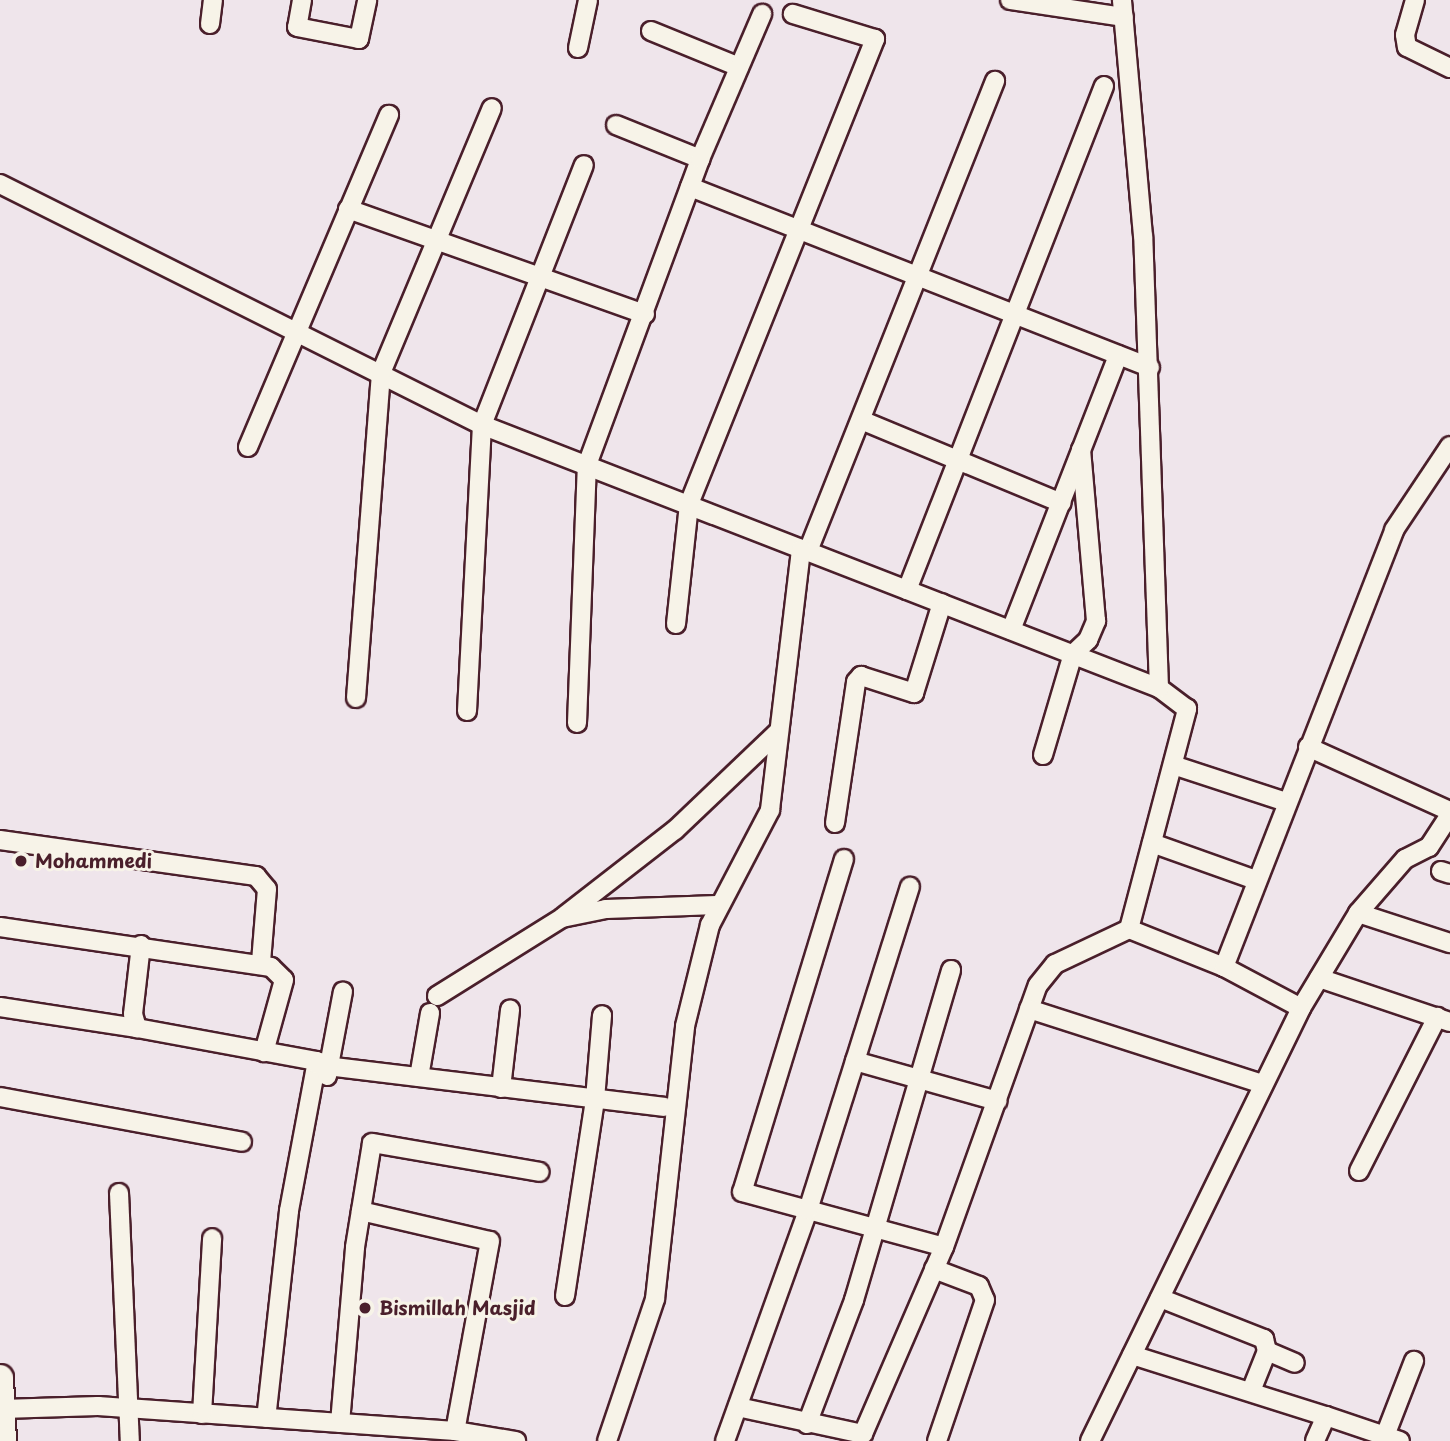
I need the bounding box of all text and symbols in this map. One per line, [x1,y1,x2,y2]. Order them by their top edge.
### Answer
place label: Mohammedi [35,850,152,872]
marker: Mohammedi [13,853,29,869]
place label: Bismillah Masjid [379,1297,537,1319]
marker: Bismillah Masjid [357,1300,373,1316]

